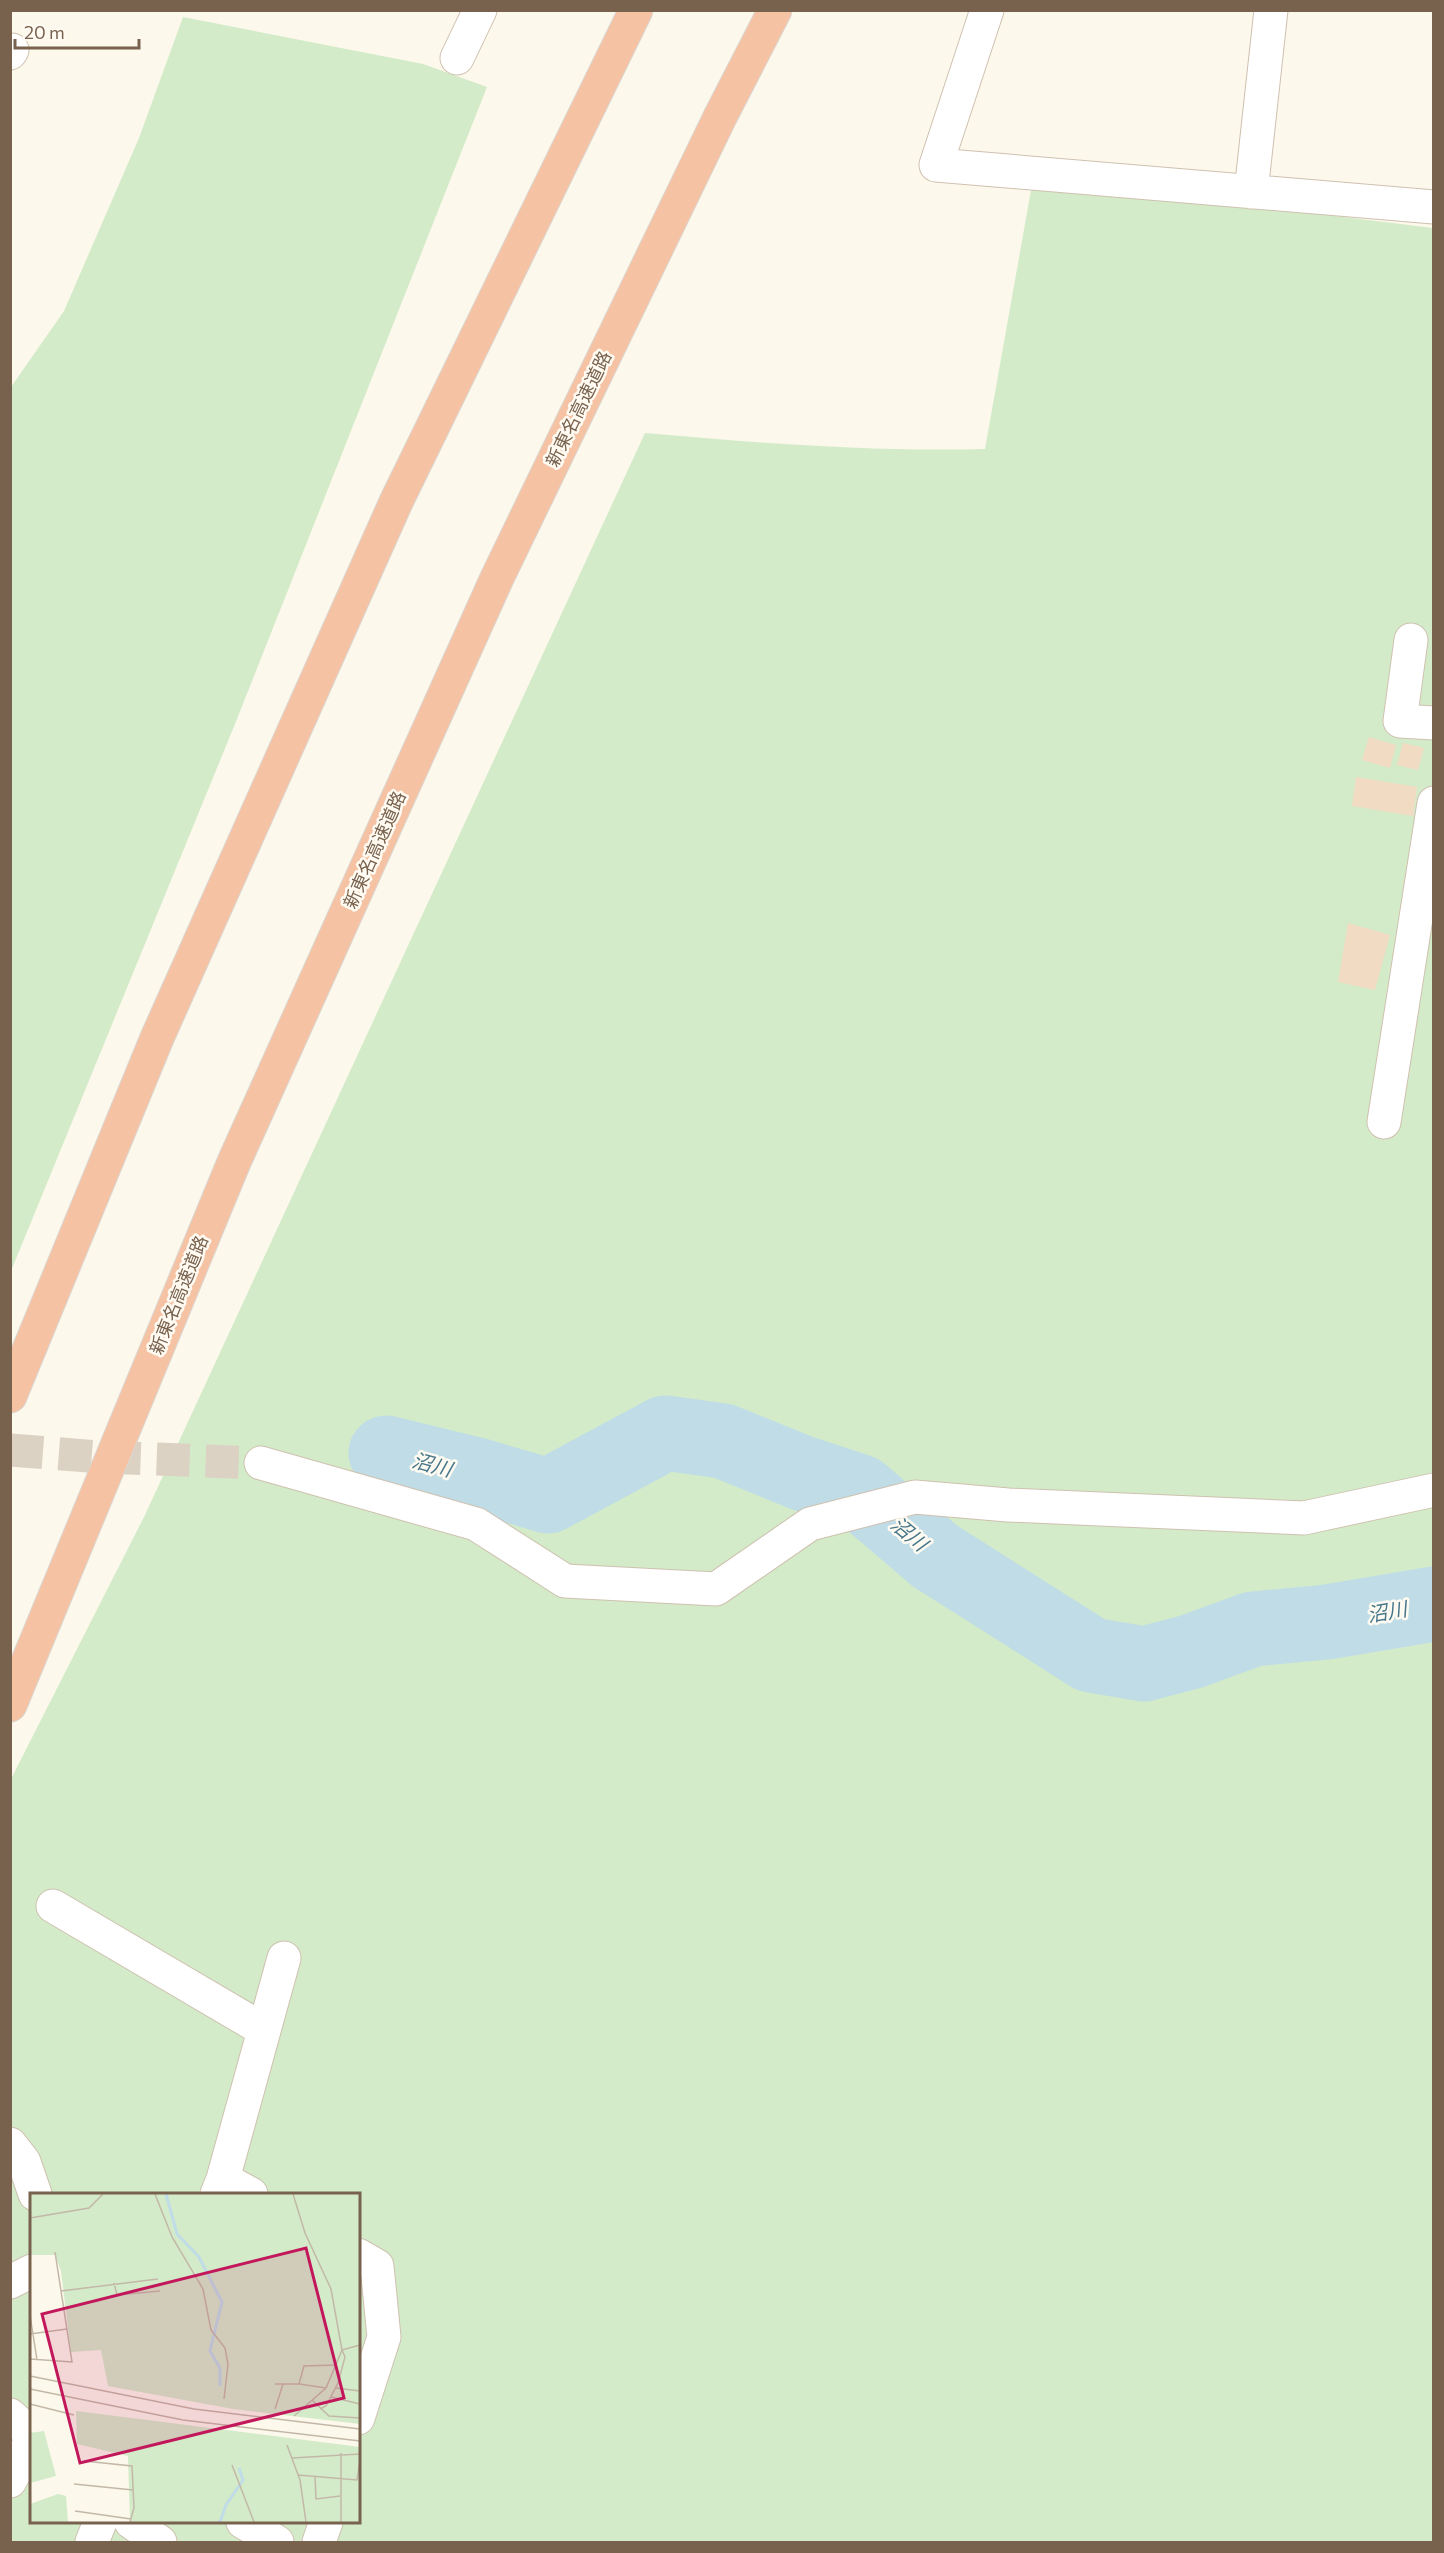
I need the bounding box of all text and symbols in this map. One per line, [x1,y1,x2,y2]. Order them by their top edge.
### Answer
scale bar [15,12,140,50]
text: 20 m [24,21,65,43]
street label: 新東名高速道路 [541,347,616,470]
street label: 新東名高速道路 [338,788,410,912]
street label: 新東名高速道路 [144,1232,212,1357]
water label: 沼川 [410,1447,457,1481]
water label: 沼川 [887,1511,934,1557]
water label: 沼川 [1365,1595,1411,1626]
inset map [30,2193,360,2523]

